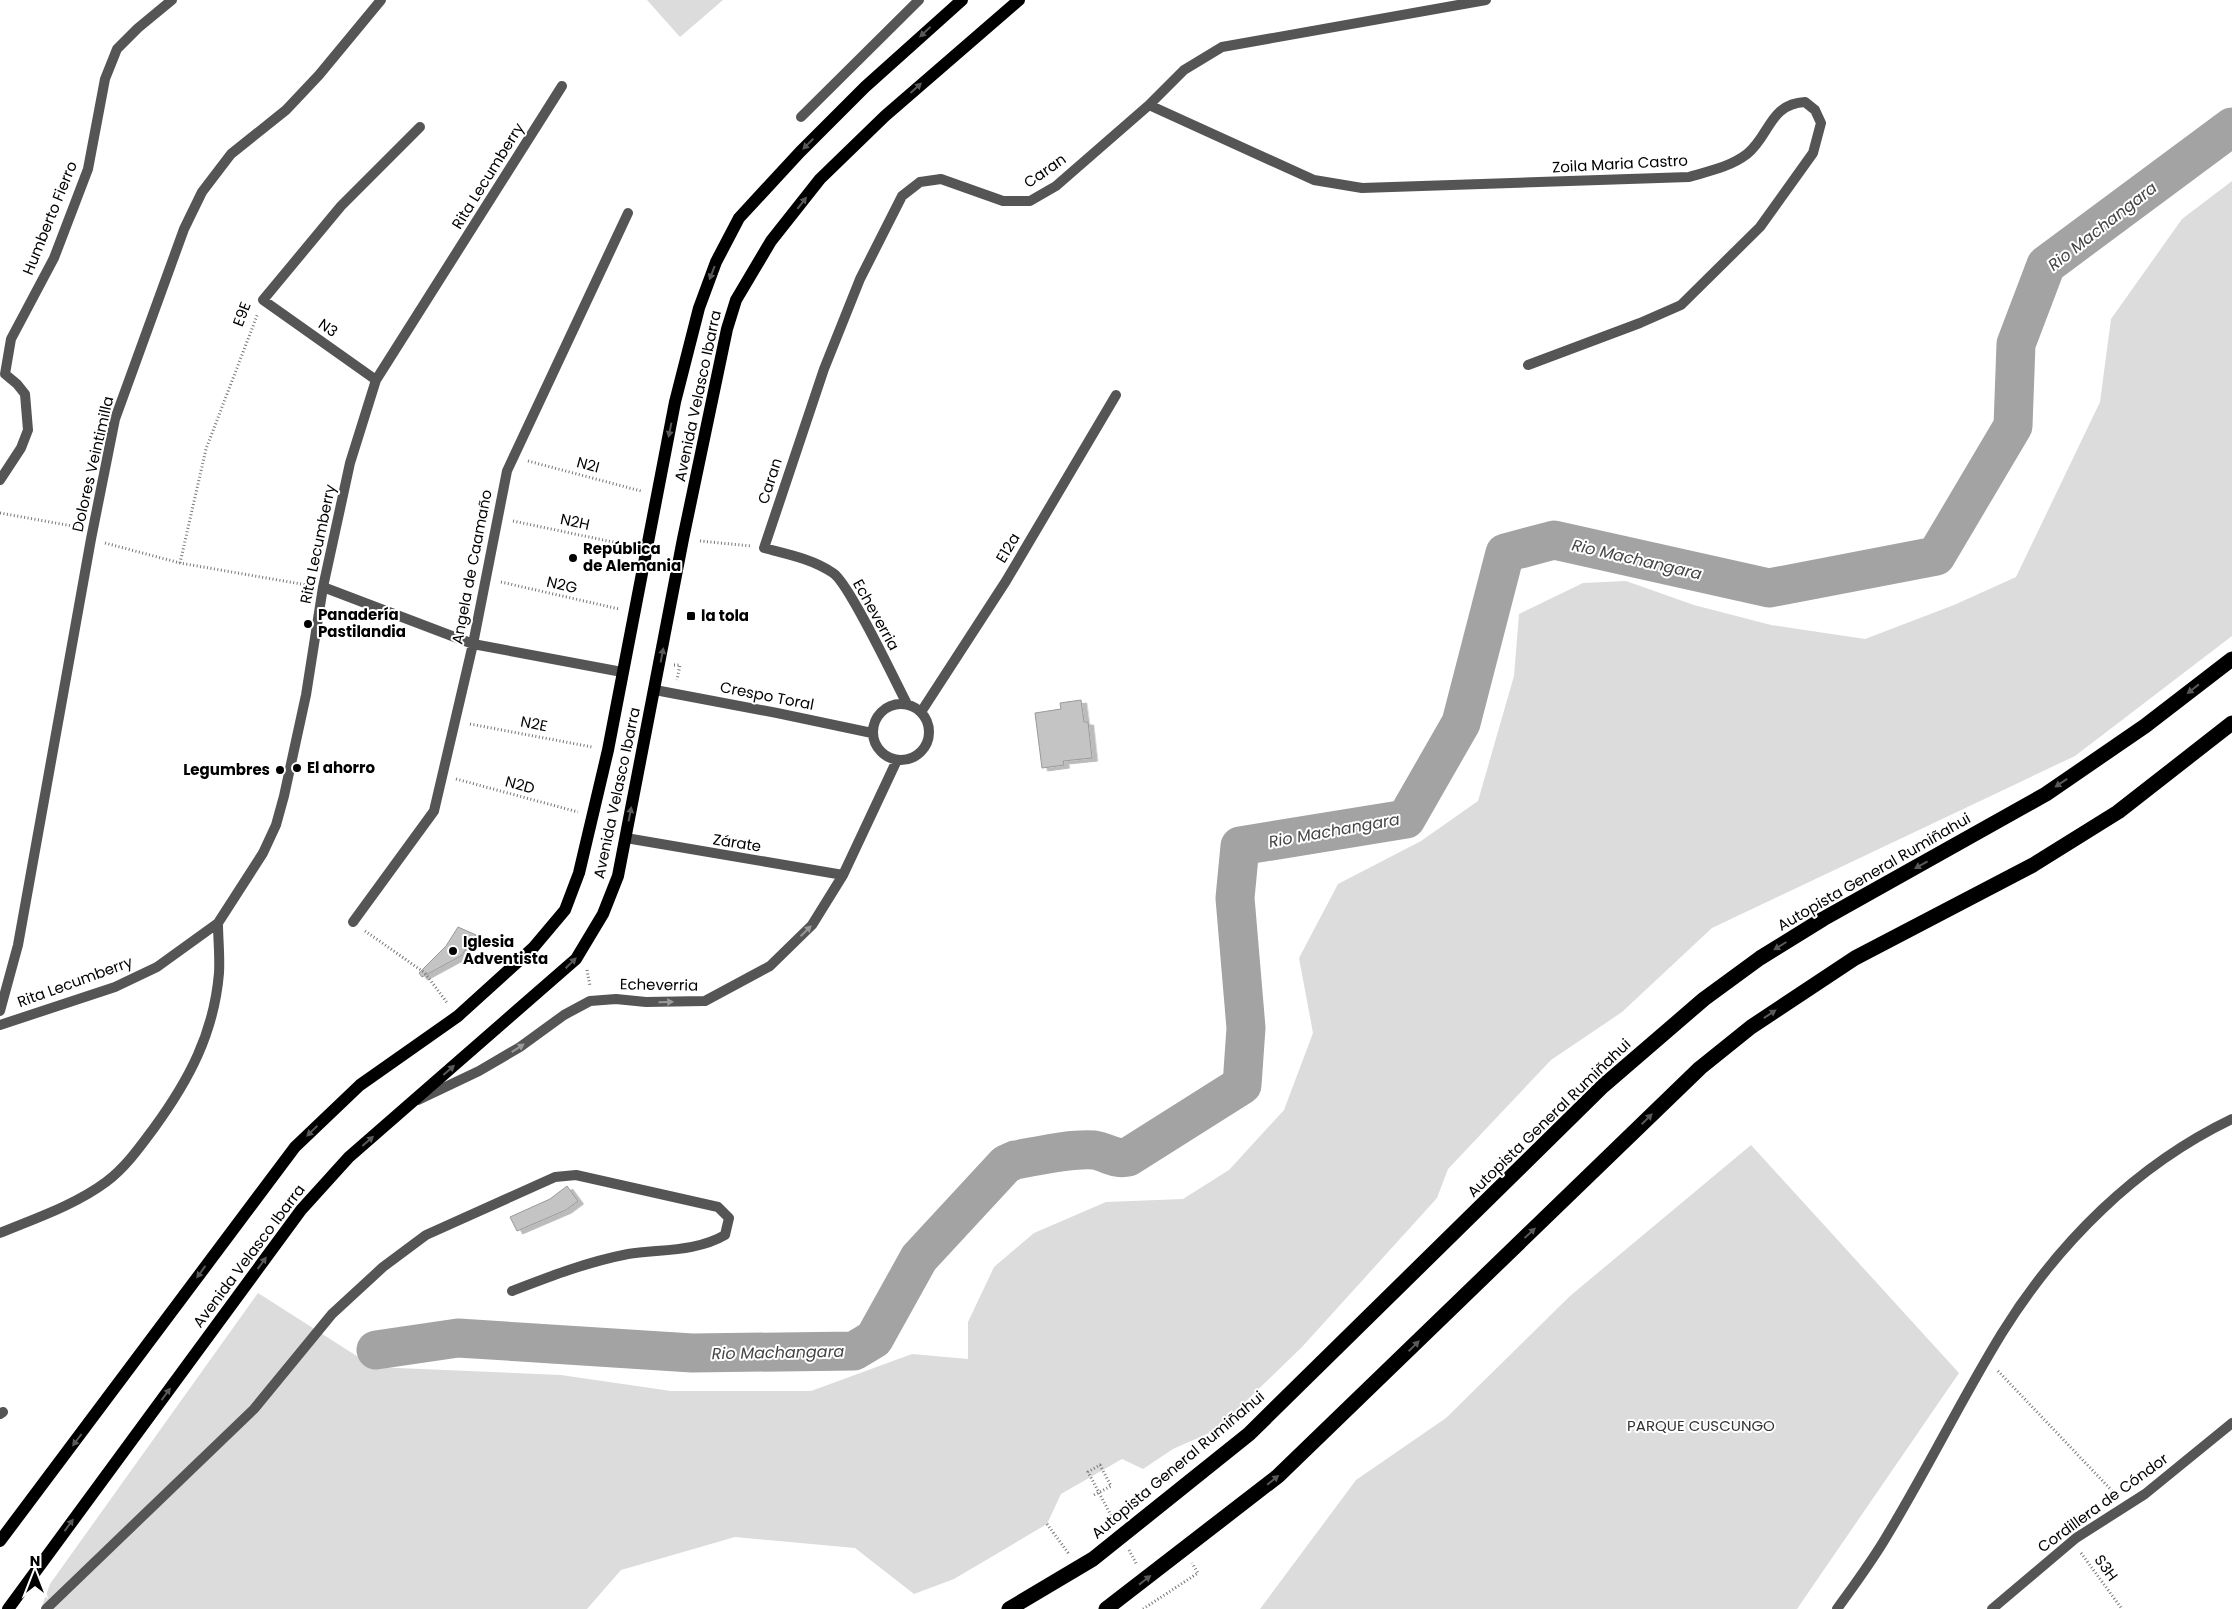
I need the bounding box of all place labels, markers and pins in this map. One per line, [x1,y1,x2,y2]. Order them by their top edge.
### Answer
place label: República de Alemania [583,538,681,576]
marker: República de Alemania [567,552,579,564]
place label: Panadería Pastilandia [318,604,406,642]
place label: la tola [701,605,749,626]
marker: la tola [685,610,697,622]
marker: Panadería Pastilandia [302,618,314,630]
place label: El ahorro [307,757,375,778]
place label: Legumbres [183,759,270,780]
marker: El ahorro [291,762,303,774]
marker: Legumbres [274,764,286,776]
place label: Iglesia Adventista [463,931,548,969]
marker: Iglesia Adventista [447,945,459,957]

